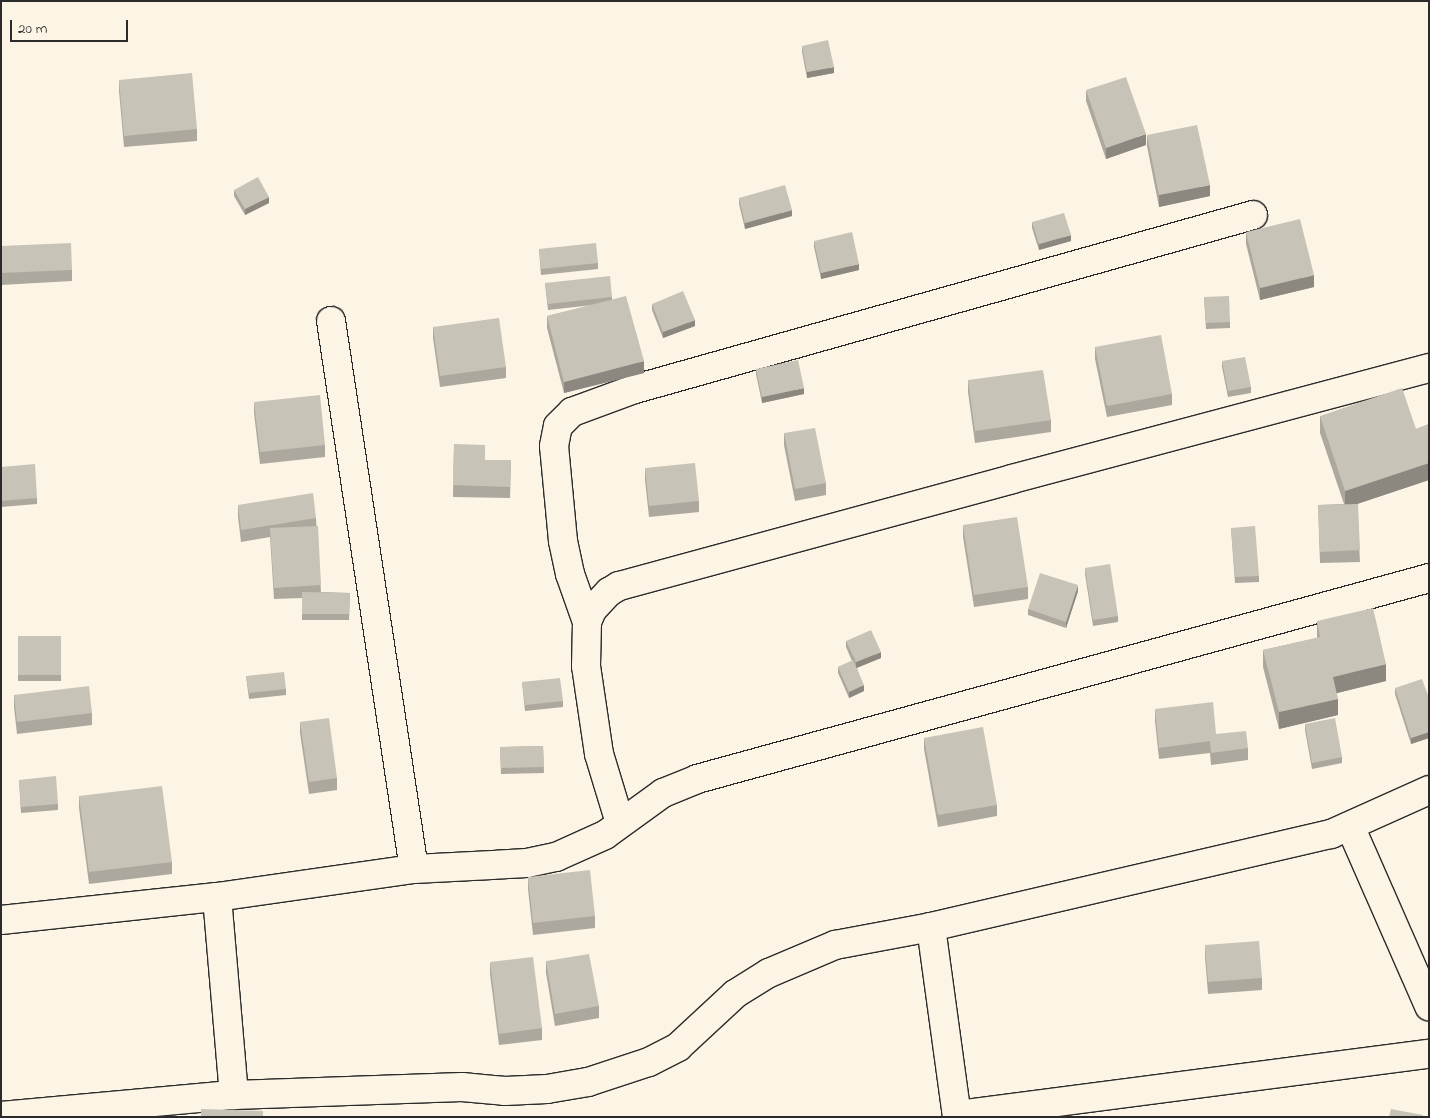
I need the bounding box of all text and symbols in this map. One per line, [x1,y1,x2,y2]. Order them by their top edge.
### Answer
scale bar [12,10,130,42]
text: 20 m [18,18,47,40]

